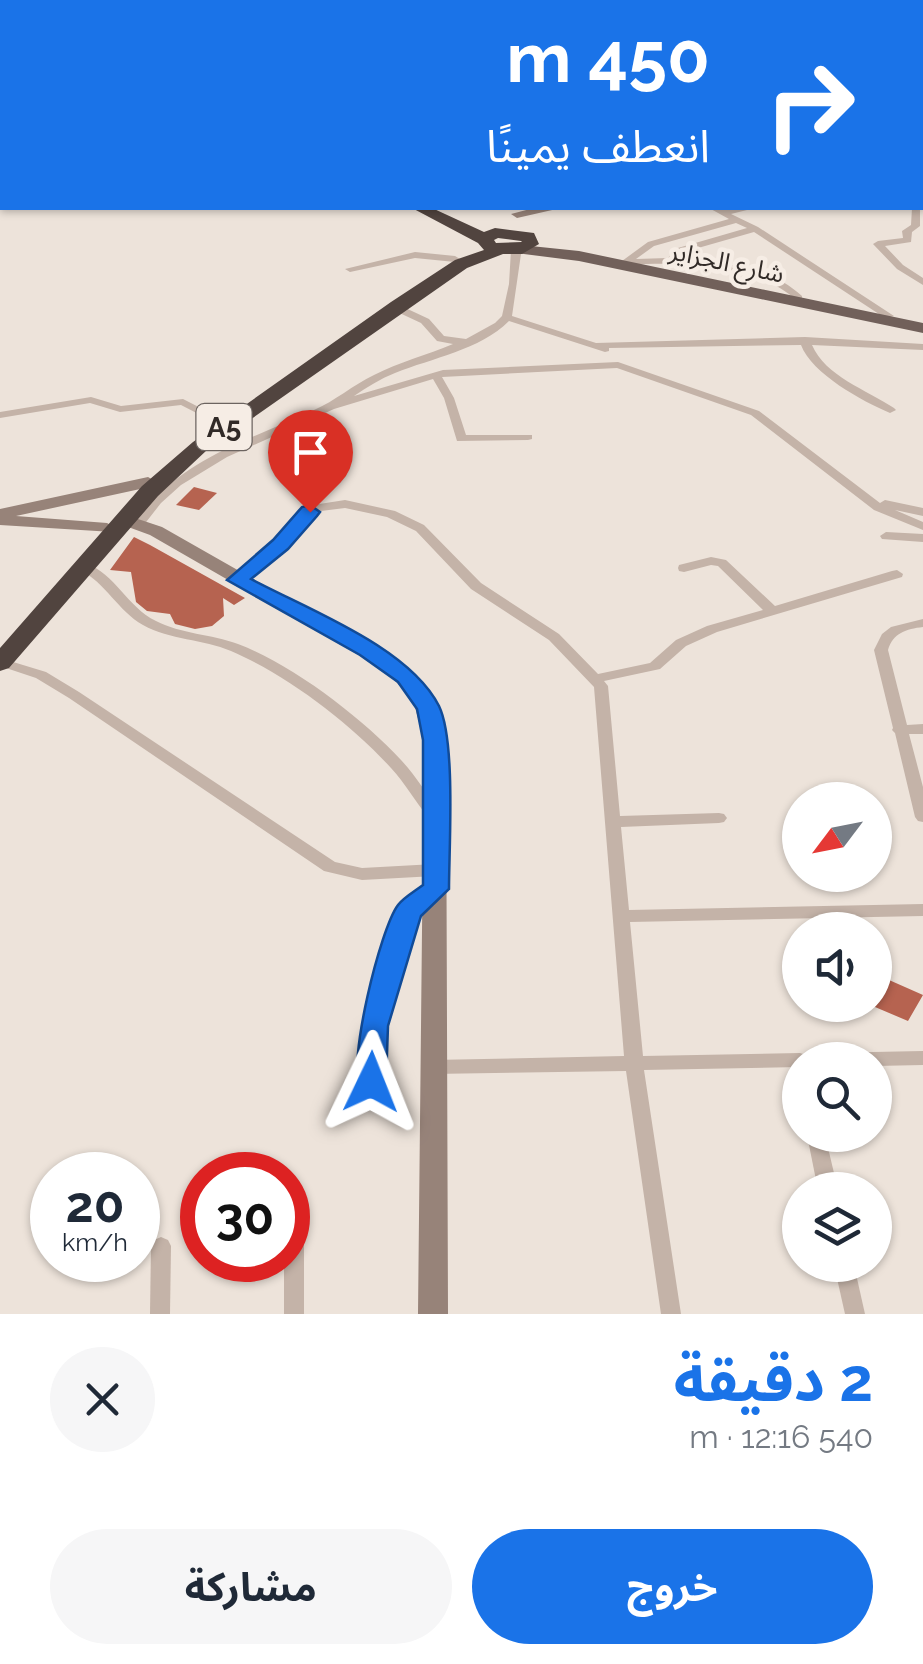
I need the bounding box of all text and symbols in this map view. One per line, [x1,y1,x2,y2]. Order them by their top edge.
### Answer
text: 450 m [506,16,710,98]
icon: right [745,40,875,170]
text: انعطف يمينًا [486,120,710,173]
street label: شارع الجزاير [665,235,787,293]
road number: A5 [196,404,252,450]
pin [268,410,353,513]
icon: arrive [283,425,338,480]
north arrow [782,782,892,892]
map controls [782,782,892,1282]
button: sound [782,912,892,1022]
position arrow [319,1030,423,1134]
button: search [782,1042,892,1152]
speed limit sign: 30 [180,1152,310,1282]
button: layers [782,1172,892,1282]
text: 20 [66,1175,124,1234]
text: km/h [62,1227,128,1257]
text: 2 دقيقة [674,1345,873,1415]
button: close [50,1347,155,1452]
text: 540 m · 12:16 [689,1418,873,1455]
button: مشاركة [50,1529,452,1644]
button: خروج [472,1529,873,1644]

